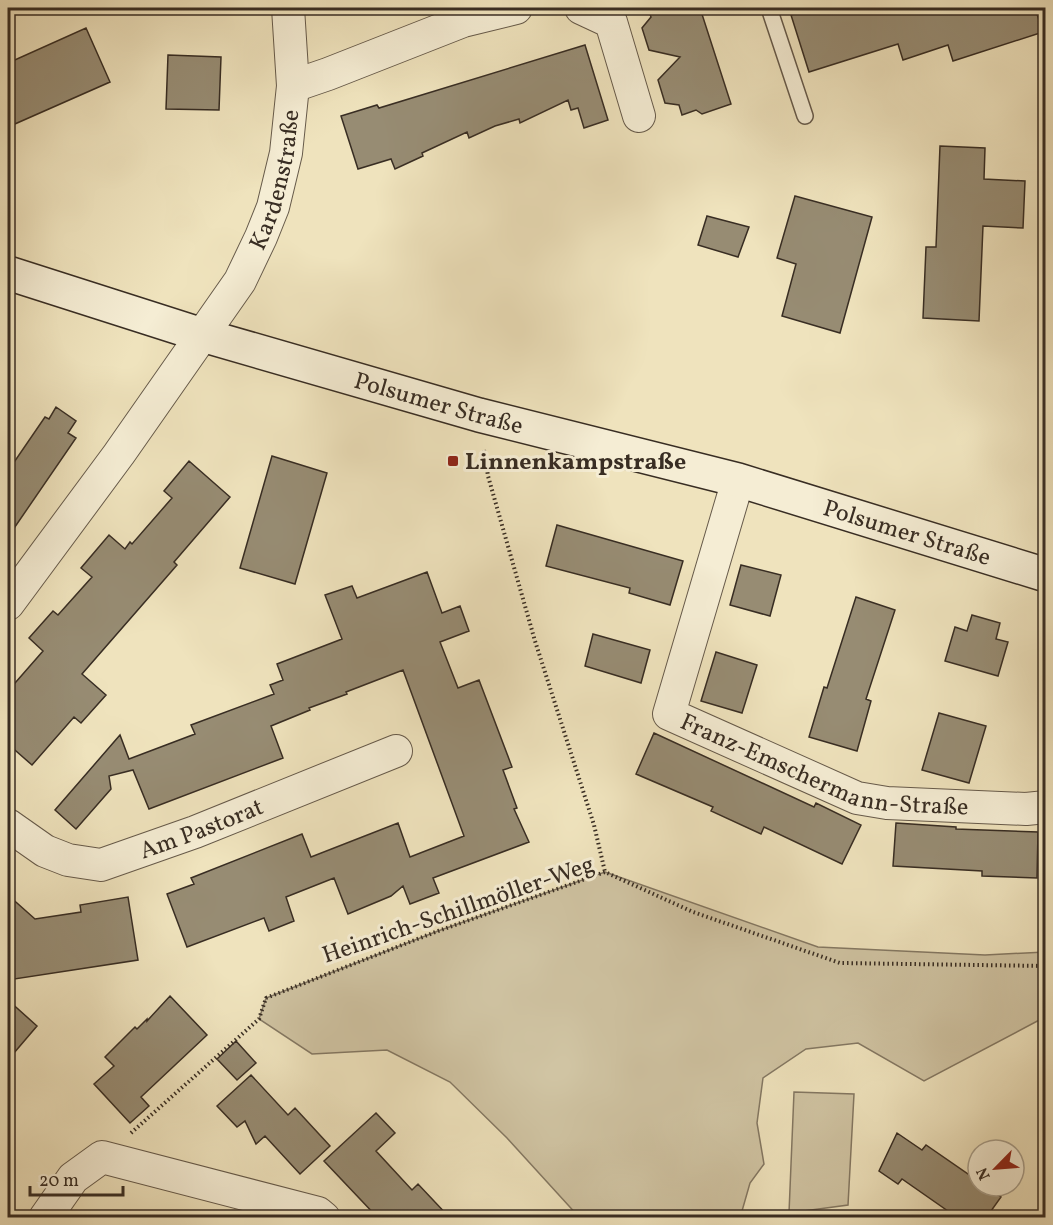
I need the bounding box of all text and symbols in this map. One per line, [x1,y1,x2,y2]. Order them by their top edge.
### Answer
street label: Kardenstraße [242,108,309,256]
street label: Polsumer Straße [350,365,526,444]
place label: Linnenkampstraße [465,446,686,480]
marker: Linnenkampstraße [446,454,460,468]
street label: Polsumer Straße [818,492,995,576]
street label: Franz-Emschermann-Straße [674,706,969,826]
street label: Am Pastorat [135,791,269,869]
street label: Heinrich-Schillmöller-Weg [318,848,599,973]
north arrow [966,1138,1026,1198]
scale bar [30,1159,123,1197]
text: N [972,1163,997,1183]
text: 20 m [39,1169,79,1194]

